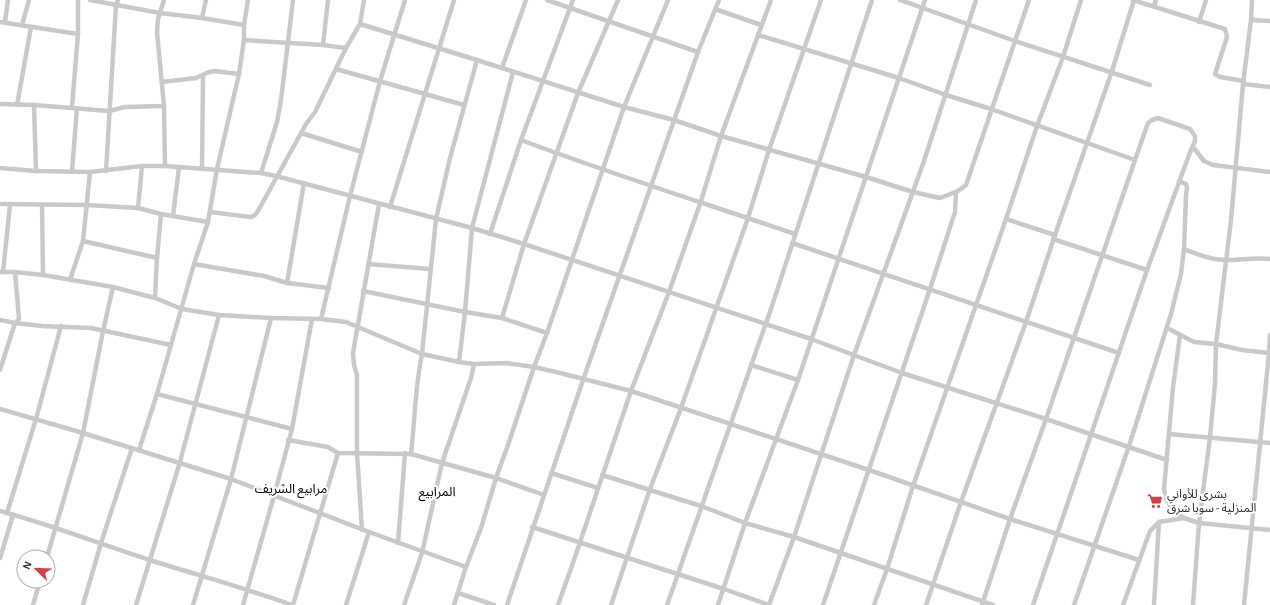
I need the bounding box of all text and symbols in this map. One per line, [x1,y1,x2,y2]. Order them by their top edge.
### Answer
district label: مرابيع الشريف [255,483,327,499]
district label: المرابيع [418,486,456,502]
place label: بشرى للأواني المنزلية - سوبا شرق [1167,488,1257,515]
supermarket icon: بشرى للأواني المنزلية - سوبا شرق [1146,492,1164,510]
north arrow [16,549,56,589]
text: N [21,560,34,571]

